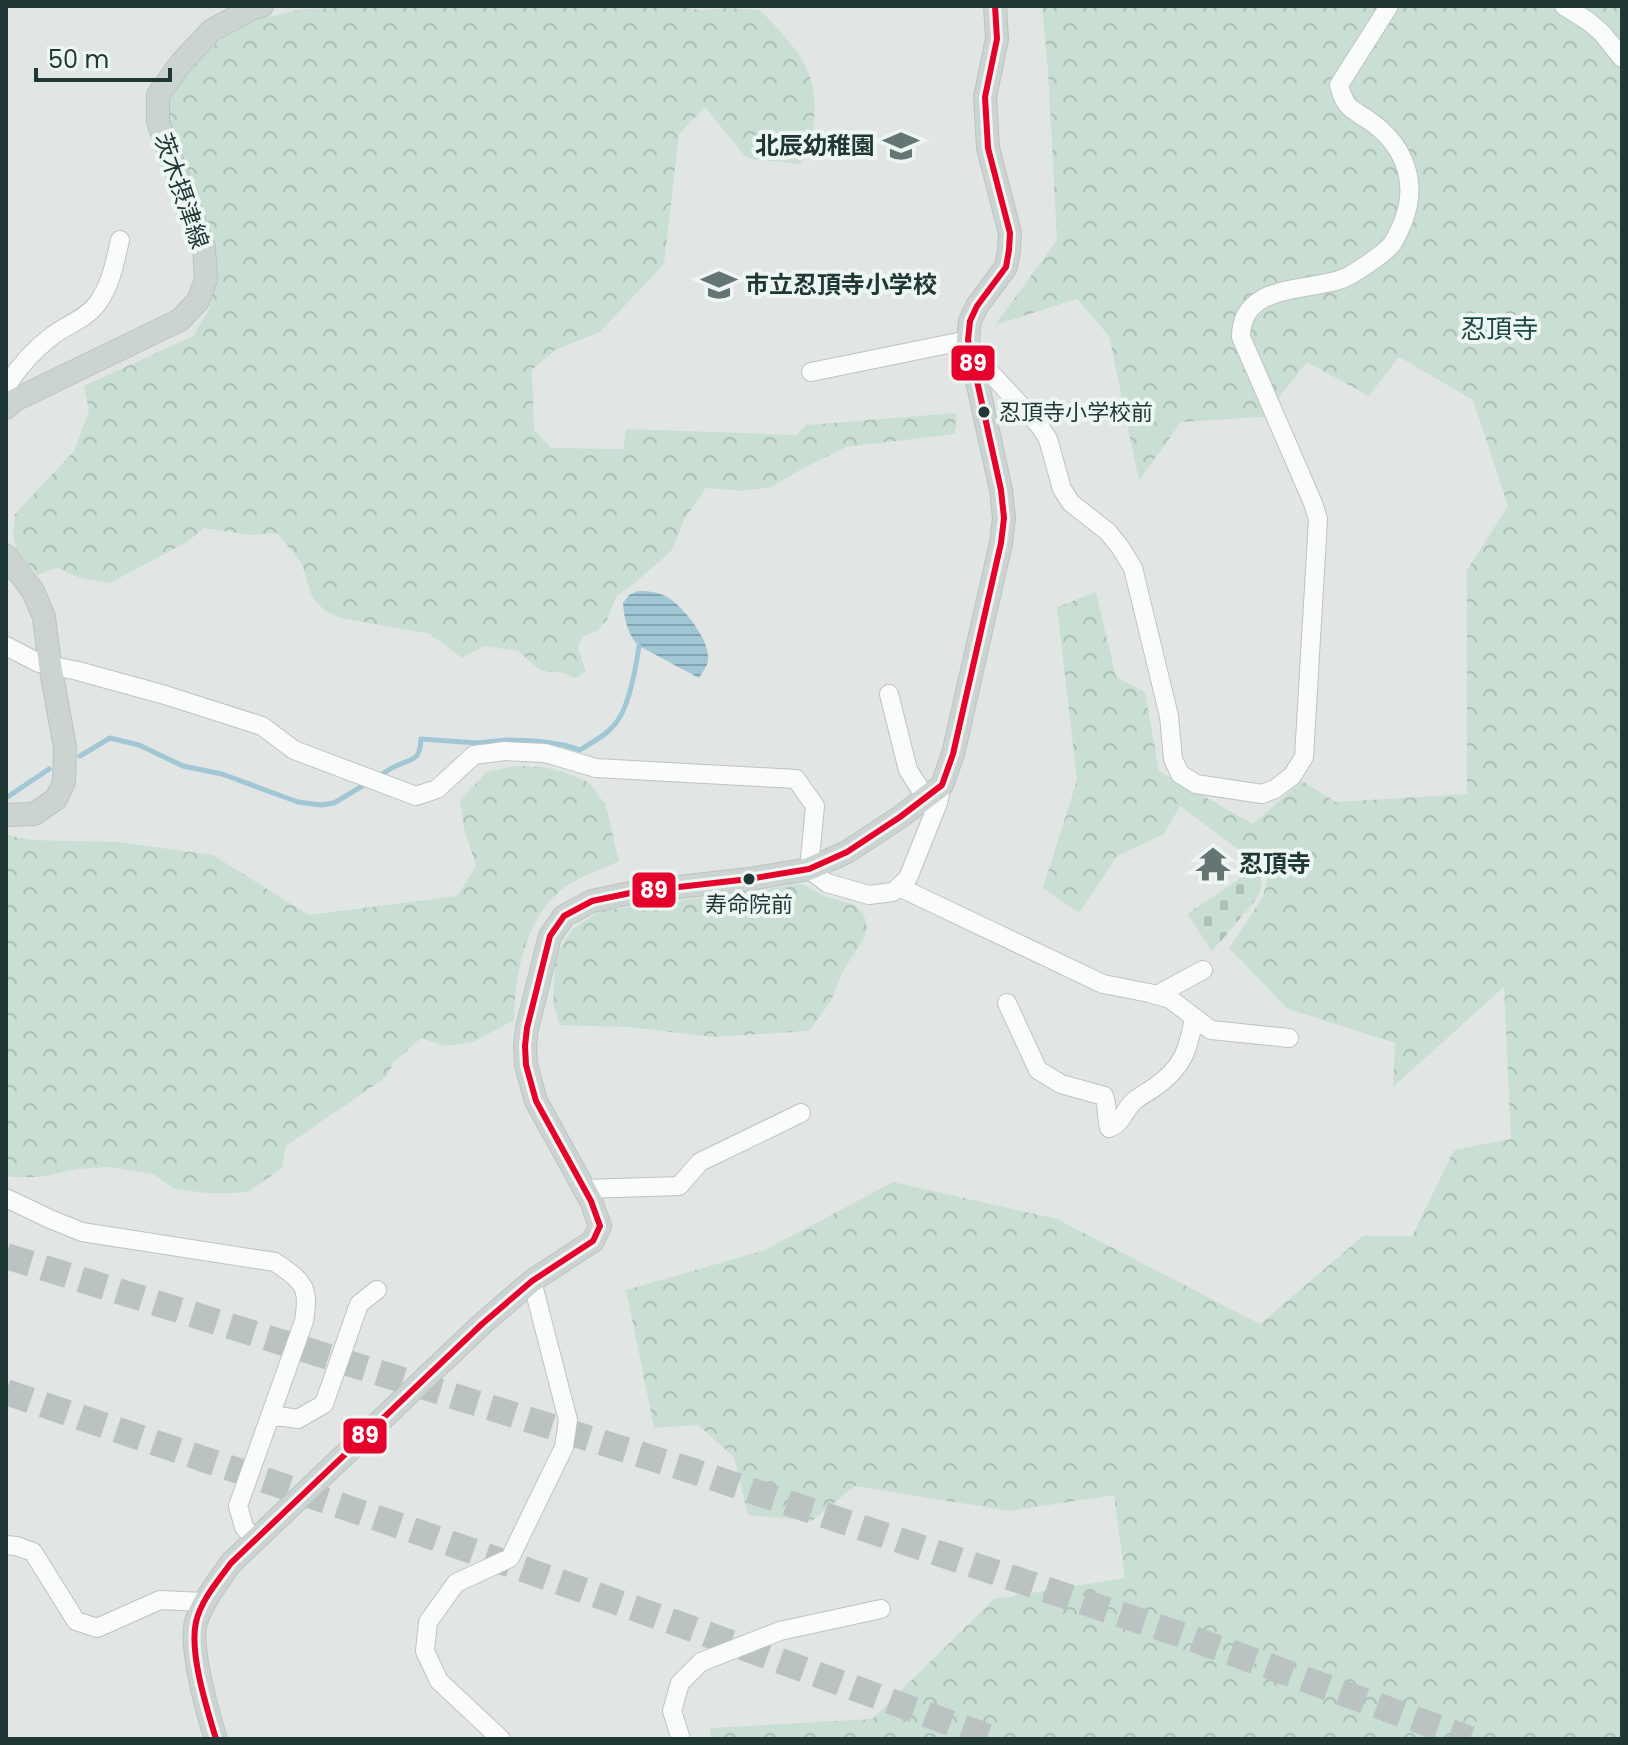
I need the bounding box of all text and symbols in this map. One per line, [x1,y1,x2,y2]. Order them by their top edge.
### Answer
scale bar [36,32,170,82]
text: 50 m [48,43,109,76]
school or university icon: 北辰幼稚園 [882,127,920,165]
street label: 茨木摂津線 [146,129,217,253]
place label: 北辰幼稚園 [755,129,875,162]
school or university icon: 市立忍頂寺小学校 [700,266,738,304]
place label: 市立忍頂寺小学校 [745,268,937,301]
district label: 忍頂寺 [1460,311,1538,347]
line badge: 89 [950,344,996,382]
text: 89 [959,348,987,379]
place label: 忍頂寺小学校前 [999,397,1153,428]
marker: 忍頂寺小学校前 [976,404,992,420]
temple icon: 忍頂寺 [1194,845,1232,883]
place label: 忍頂寺 [1239,847,1311,880]
line badge: 89 [631,871,677,909]
marker: 寿命院前 [741,871,757,887]
text: 89 [640,875,668,906]
place label: 寿命院前 [705,889,793,920]
line badge: 89 [342,1417,388,1455]
text: 89 [351,1420,379,1451]

